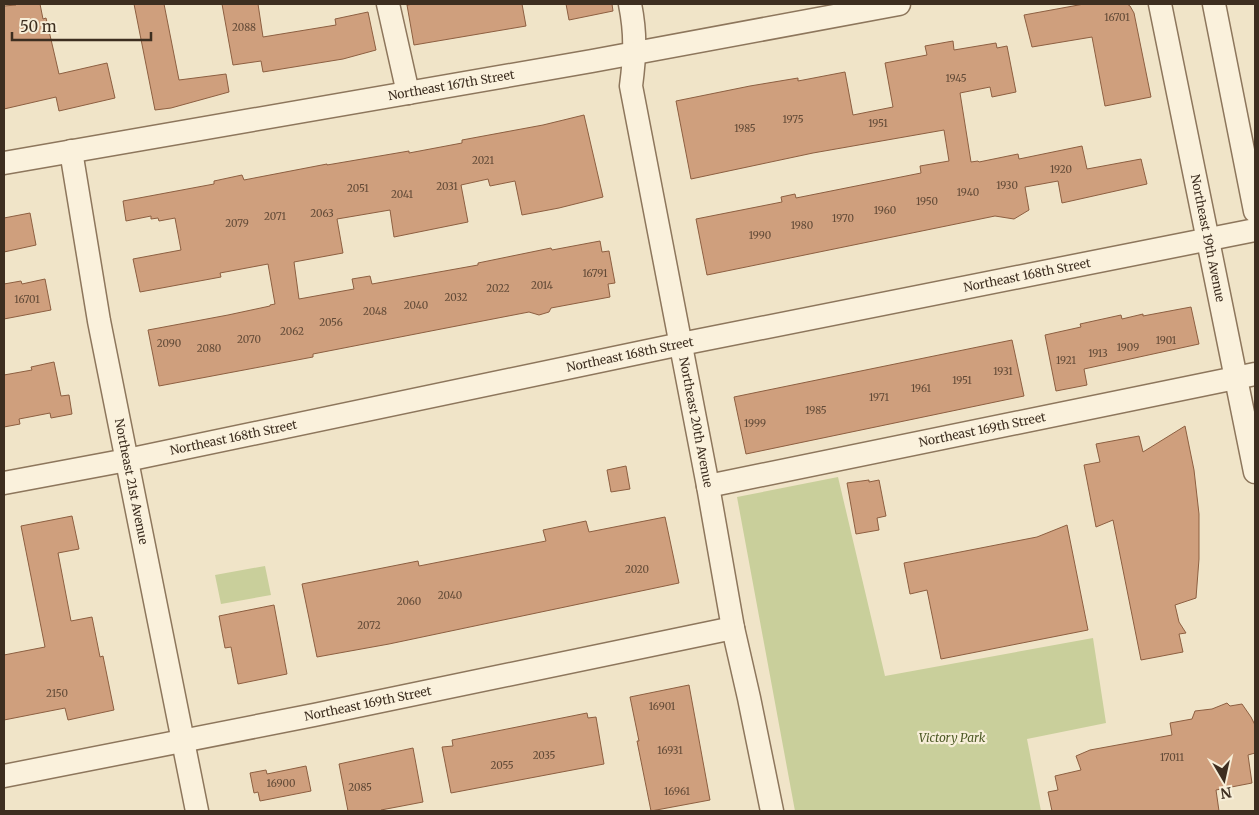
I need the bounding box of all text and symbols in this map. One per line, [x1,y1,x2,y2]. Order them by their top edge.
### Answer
scale bar [12,10,151,42]
house number: 16701 [1104,11,1130,24]
text: 50 m [20,17,57,36]
house number: 2088 [232,21,256,34]
street label: Northeast 167th Street [387,67,516,103]
house number: 1945 [946,72,967,85]
house number: 1975 [782,113,804,126]
house number: 1951 [868,117,888,130]
house number: 1985 [734,122,756,135]
house number: 2021 [472,154,494,167]
house number: 1920 [1050,163,1072,176]
street label: Northeast 19th Avenue [1188,173,1228,303]
house number: 1930 [996,179,1018,192]
house number: 2031 [436,180,458,193]
house number: 2051 [347,182,369,195]
house number: 1940 [957,186,979,199]
house number: 2041 [391,188,413,201]
house number: 1950 [916,195,938,208]
house number: 1960 [874,204,896,217]
house number: 2063 [310,207,334,220]
house number: 2071 [264,210,286,223]
house number: 1970 [832,212,854,225]
house number: 2079 [225,217,249,230]
house number: 1980 [791,219,813,232]
house number: 1990 [749,229,771,242]
street label: Northeast 168th Street [962,255,1092,295]
house number: 16791 [582,267,608,280]
house number: 2014 [531,279,553,292]
house number: 2022 [486,282,510,295]
house number: 2032 [444,291,468,304]
house number: 16701 [14,293,40,306]
house number: 2040 [404,299,428,312]
house number: 2048 [363,305,387,318]
house number: 2056 [319,316,343,329]
house number: 2062 [280,325,304,338]
house number: 2070 [237,333,261,346]
street label: Northeast 168th Street [565,334,695,375]
house number: 1901 [1156,334,1177,347]
house number: 2090 [157,337,181,350]
house number: 1909 [1117,341,1139,354]
house number: 2080 [197,342,221,355]
house number: 1913 [1088,347,1108,360]
house number: 1921 [1056,354,1076,367]
street label: Northeast 20th Avenue [676,356,716,489]
house number: 1931 [993,365,1013,378]
house number: 1951 [952,374,972,387]
house number: 1961 [911,382,931,395]
house number: 1971 [869,391,889,404]
house number: 1985 [805,404,827,417]
street label: Northeast 169th Street [917,409,1047,450]
street label: Northeast 21st Avenue [112,417,152,546]
street label: Northeast 168th Street [169,417,299,458]
house number: 1999 [744,417,766,430]
house number: 2020 [625,563,649,576]
house number: 2040 [438,589,462,602]
house number: 2060 [397,595,421,608]
house number: 2072 [357,619,381,632]
street label: Northeast 169th Street [303,683,433,724]
house number: 2150 [46,687,68,700]
house number: 16901 [649,700,676,713]
park label: Victory Park [919,730,986,745]
house number: 16931 [657,744,683,757]
house number: 2035 [533,749,556,762]
house number: 17011 [1160,751,1185,764]
north arrow [1199,755,1249,805]
house number: 2055 [490,759,514,772]
house number: 16900 [267,777,295,790]
house number: 2085 [348,781,372,794]
text: N [1219,783,1233,803]
house number: 16961 [664,785,690,798]

